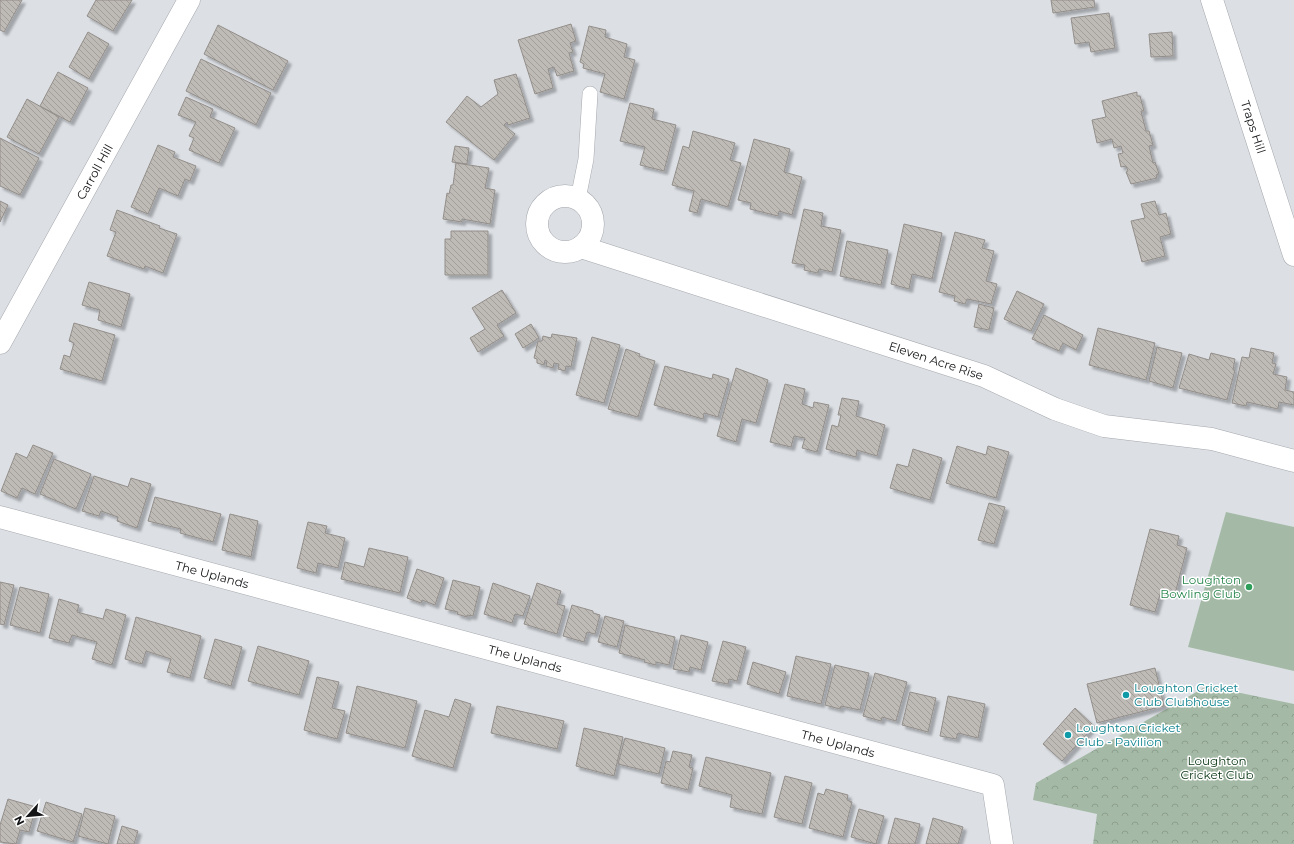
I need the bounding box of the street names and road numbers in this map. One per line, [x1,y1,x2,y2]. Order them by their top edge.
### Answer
street label: Traps Hill [1238,99,1269,155]
street label: Carroll Hill [73,141,116,202]
street label: Eleven Acre Rise [887,338,985,383]
street label: The Uplands [174,558,251,592]
street label: The Uplands [487,642,564,676]
street label: The Uplands [800,727,877,761]

